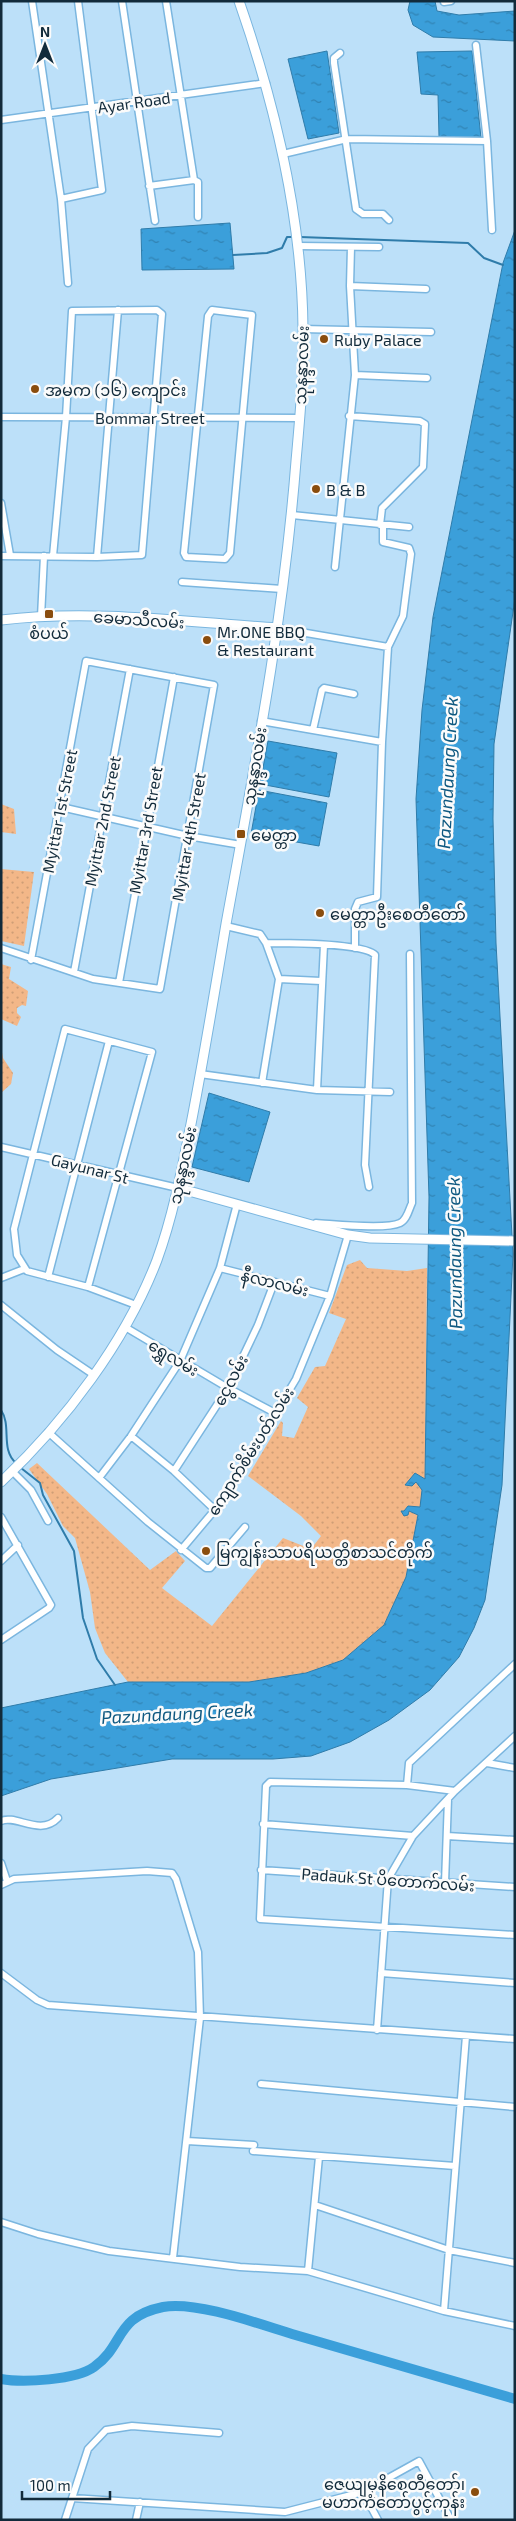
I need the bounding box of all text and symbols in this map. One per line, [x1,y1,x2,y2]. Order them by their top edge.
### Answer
north arrow [20,20,70,70]
text: N [40,23,50,40]
street label: Ayar Road [96,87,172,117]
street label: သုနန္ဒာလမ်း [289,325,318,405]
place label: Ruby Palace [334,330,422,349]
marker: Ruby Palace [318,333,330,345]
place label: အမက (၁၆) ကျောင်း [45,379,186,404]
marker: အမက (၁၆) ကျောင်း [29,383,41,395]
street label: Bommar Street [95,408,205,427]
place label: B & B [326,480,365,499]
marker: B & B [310,483,322,495]
street label: ခေမာသီလမ်း [93,605,185,632]
marker: စံပယ် [43,608,55,620]
place label: စံပယ် [29,622,69,642]
place label: Mr.ONE BBQ & Restaurant [217,622,314,659]
marker: Mr.ONE BBQ & Restaurant [201,634,213,646]
water label: Pazundaung Creek [432,697,462,849]
street label: သုနန္ဒာလမ်း [237,725,275,807]
street label: Myittar 1st Street [38,747,80,875]
street label: Myittar 2nd Street [80,754,124,888]
street label: Myittar 3rd Street [124,765,166,895]
street label: Myittar 4th Street [167,771,209,903]
place label: မေတ္တာ [251,825,297,849]
marker: မေတ္တာ [235,828,247,840]
place label: မေတ္တာဦးစေတီတော် [330,903,466,928]
marker: မေတ္တာဦးစေတီတော် [314,907,326,919]
street label: သုနန္ဒာလမ်း [164,1124,205,1207]
street label: Gayunar St [49,1149,131,1187]
water label: Pazundaung Creek [442,1177,466,1329]
street label: နီလာလမ်း [238,1263,311,1304]
street label: ရွှေလမ်း [143,1334,203,1384]
street label: ငွေလမ်း [208,1351,256,1411]
street label: ကျောက်စိမ်းပတ်လမ်း [202,1383,301,1521]
place label: မြကျွန်းသာပရိယတ္တိစာသင်တိုက် [216,1541,433,1568]
marker: မြကျွန်းသာပရိယတ္တိစာသင်တိုက် [200,1545,212,1557]
water label: Pazundaung Creek [101,1698,253,1728]
street label: Padauk St ပိတောက်လမ်း [301,1862,475,1895]
scale bar [22,2468,110,2500]
place label: ဇေယျမုနိစေတီတော်၊ မဟာကံတော်ပွင့်ကုန်း [322,2473,465,2517]
text: 100 m [30,2476,71,2494]
marker: ဇေယျမုနိစေတီတော်၊ မဟာကံတော်ပွင့်ကုန်း [469,2486,481,2498]

